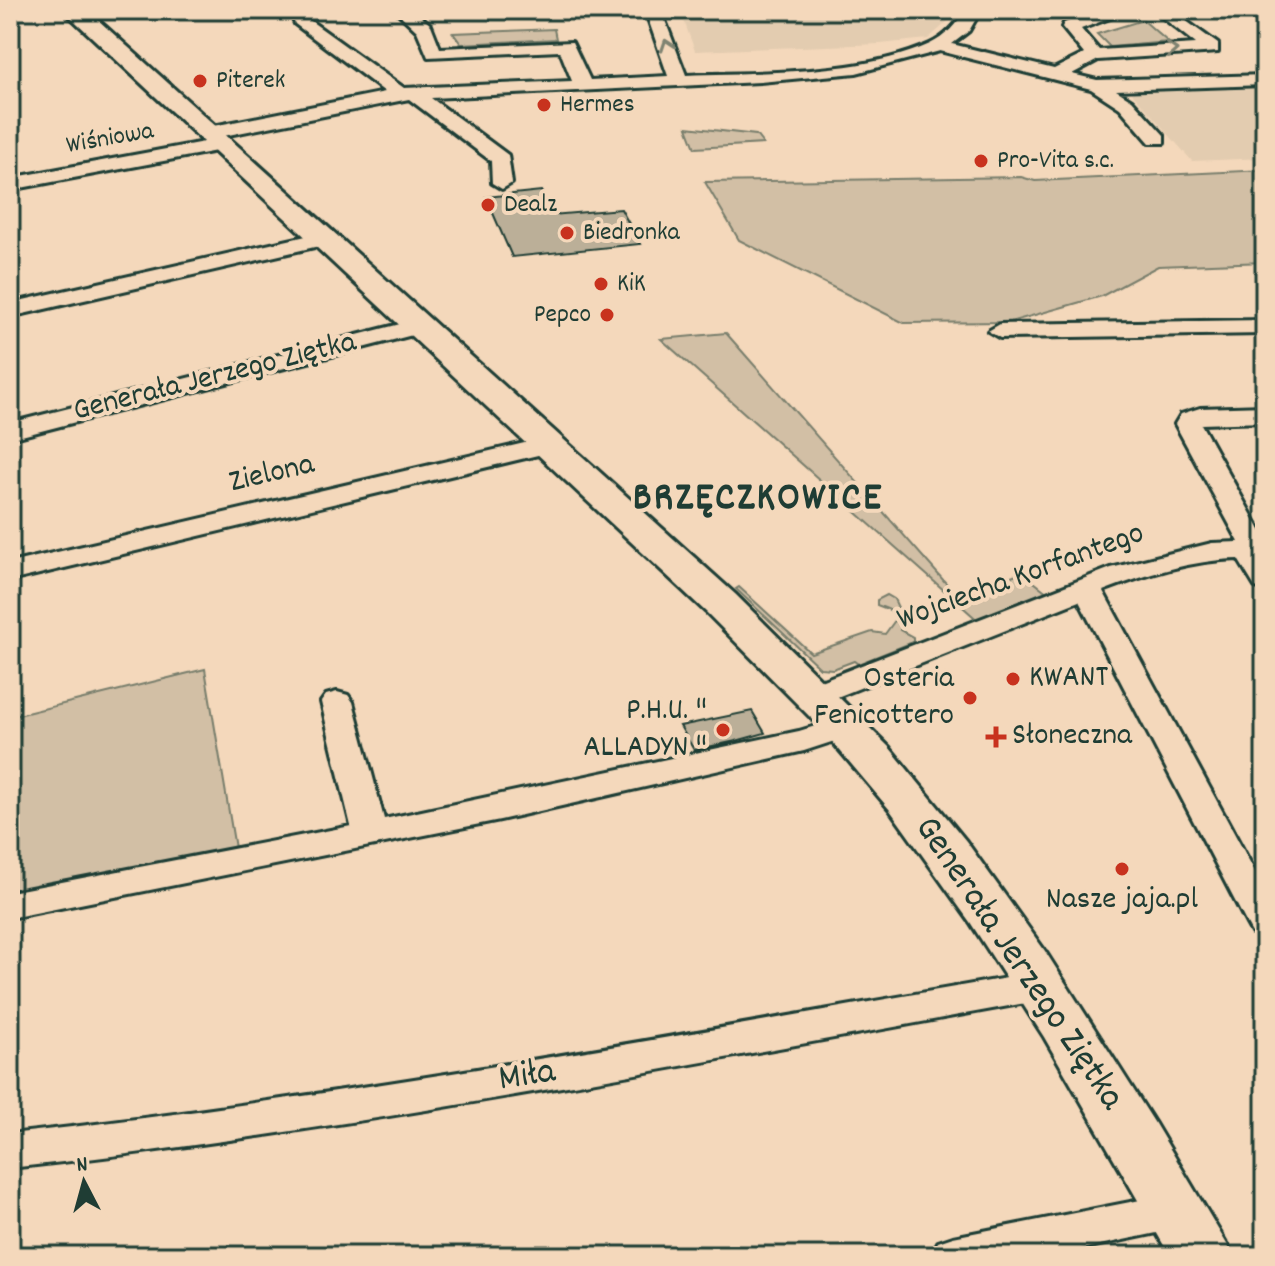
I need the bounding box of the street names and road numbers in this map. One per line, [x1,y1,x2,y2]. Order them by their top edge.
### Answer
street label: Wiśniowa [63,113,157,165]
street label: Generała Jerzego Ziętka [69,320,362,435]
street label: Zielona [225,443,320,507]
street label: Wojciecha Korfantego [891,512,1151,644]
street label: Generała Jerzego Ziętka [899,806,1138,1123]
street label: Miła [495,1045,560,1109]

